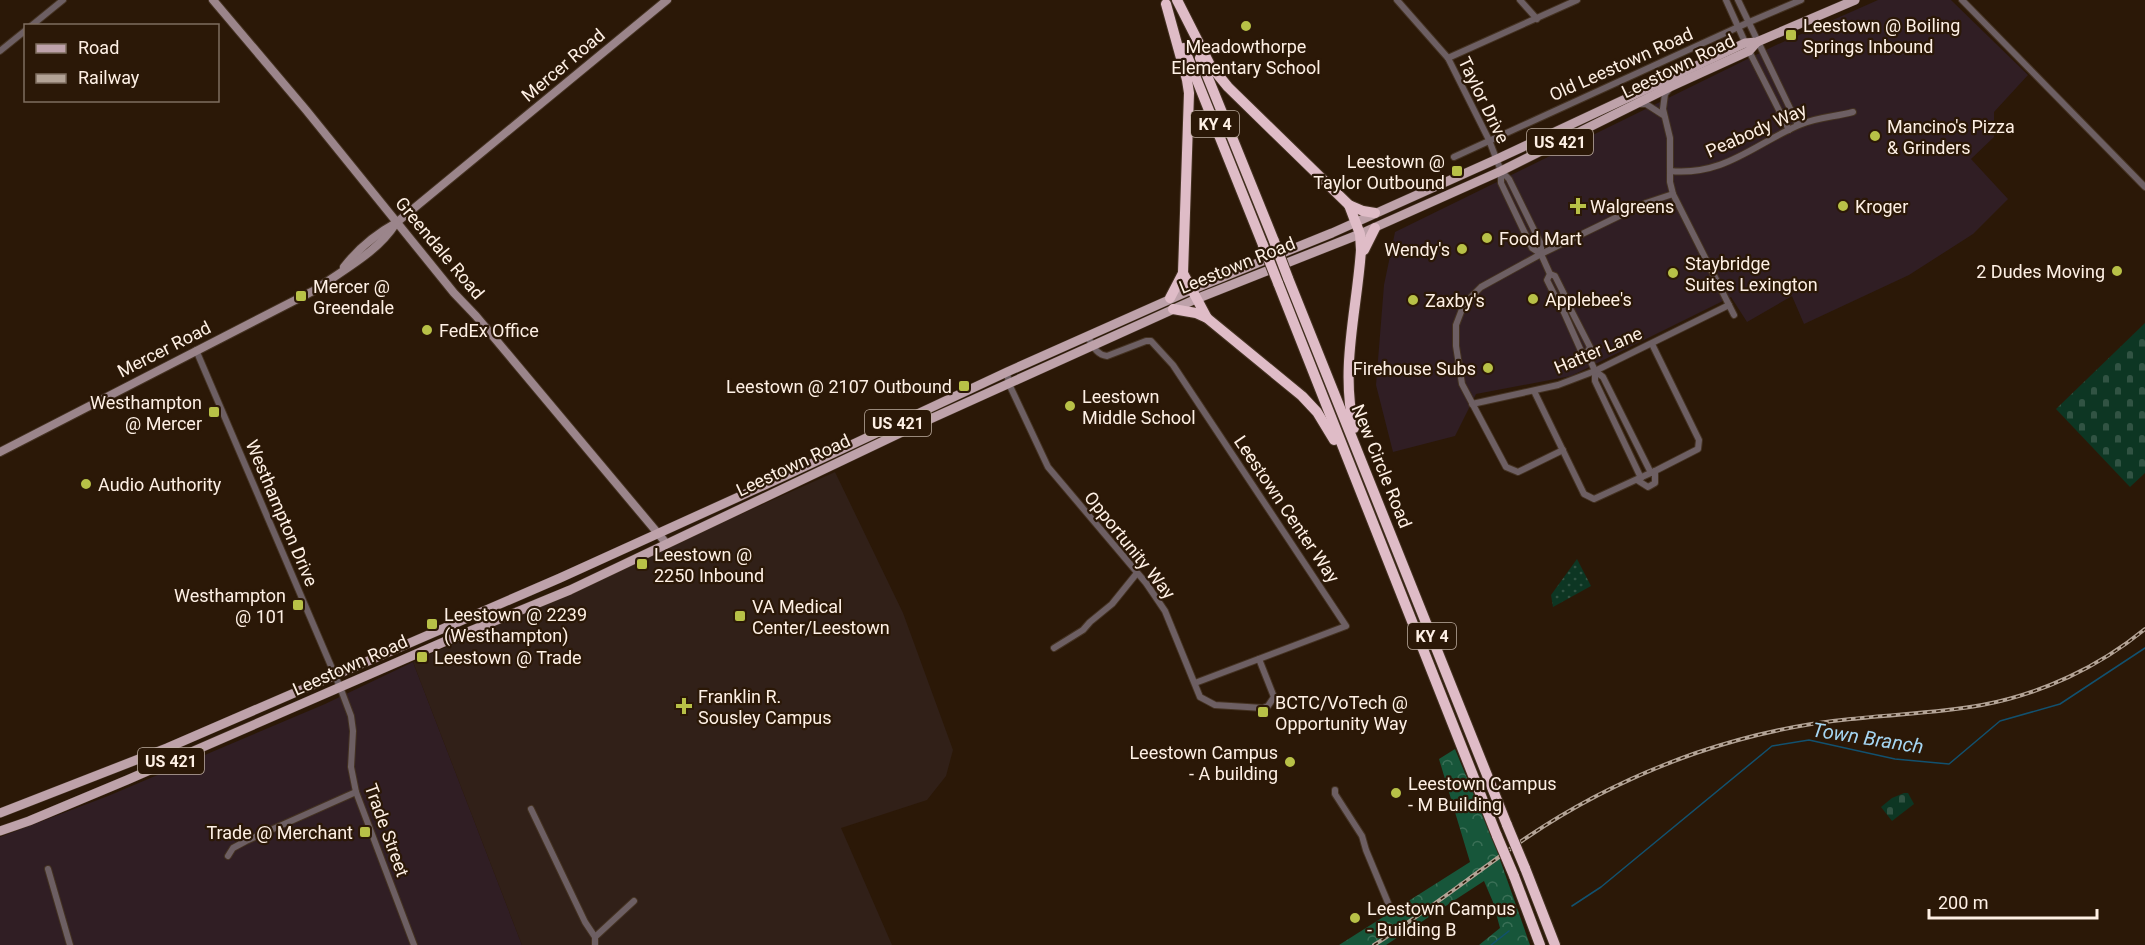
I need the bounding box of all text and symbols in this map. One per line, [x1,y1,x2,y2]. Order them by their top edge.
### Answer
place label: Leestown @ Boiling Springs Inbound [1803,15,1960,57]
marker: Meadowthorpe Elementary School [1239,19,1253,33]
street label: Old Leestown Road [1546,23,1696,105]
legend [24,24,219,102]
street label: Mercer Road [517,24,609,106]
marker: Leestown @ Boiling Springs Inbound [1784,28,1798,42]
street label: Leestown Road [1618,29,1738,103]
place label: Meadowthorpe Elementary School [1171,36,1321,78]
text: Road [78,37,119,58]
street label: Taylor Drive [1454,53,1514,147]
text: Railway [78,67,140,88]
street label: Peabody Way [1702,98,1810,162]
road number: KY 4 [1191,111,1239,137]
place label: Mancino's Pizza & Grinders [1887,116,2015,158]
road number: US 421 [1527,129,1593,155]
marker: Mancino's Pizza & Grinders [1868,129,1882,143]
place label: Leestown @ Taylor Outbound [1313,151,1445,193]
marker: Leestown @ Taylor Outbound [1450,164,1464,178]
street label: Greendale Road [391,193,489,303]
place label: Walgreens [1590,196,1674,217]
place label: Kroger [1855,196,1908,217]
marker: Walgreens [1571,199,1585,213]
marker: Kroger [1836,199,1850,213]
place label: Food Mart [1499,228,1582,249]
marker: Food Mart [1480,231,1494,245]
street label: Leestown Road [1176,232,1298,298]
place label: Wendy's [1384,239,1450,260]
marker: Wendy's [1455,242,1469,256]
place label: Staybridge Suites Lexington [1685,253,1818,295]
place label: 2 Dudes Moving [1976,261,2105,282]
marker: 2 Dudes Moving [2110,264,2124,278]
marker: Staybridge Suites Lexington [1666,266,1680,280]
place label: Mercer @ Greendale [313,276,394,318]
marker: Mercer @ Greendale [294,289,308,303]
place label: Applebee's [1545,289,1632,310]
place label: Zaxby's [1425,290,1485,311]
marker: Applebee's [1526,292,1540,306]
marker: Zaxby's [1406,293,1420,307]
street label: Mercer Road [114,316,214,382]
place label: FedEx Office [439,320,539,341]
street label: Hatter Lane [1551,322,1645,378]
marker: FedEx Office [420,323,434,337]
place label: Firehouse Subs [1353,358,1476,379]
marker: Firehouse Subs [1481,361,1495,375]
place label: Leestown @ 2107 Outbound [726,376,952,397]
marker: Leestown @ 2107 Outbound [957,379,971,393]
place label: Leestown Middle School [1082,386,1196,428]
place label: Westhampton @ Mercer [90,392,202,434]
marker: Leestown Middle School [1063,399,1077,413]
street label: New Circle Road [1348,401,1416,531]
marker: Westhampton @ Mercer [207,405,221,419]
road number: US 421 [865,410,931,436]
street label: Leestown Road [733,429,853,501]
street label: Leestown Center Way [1230,431,1344,587]
street label: Westhampton Drive [242,437,322,589]
place label: Audio Authority [98,474,222,495]
marker: Audio Authority [79,477,93,491]
street label: Opportunity Way [1080,487,1180,603]
place label: Leestown @ 2250 Inbound [654,544,764,586]
marker: Leestown @ 2250 Inbound [635,557,649,571]
place label: Westhampton @ 101 [174,585,286,627]
place label: VA Medical Center/Leestown [752,596,890,638]
marker: Westhampton @ 101 [291,598,305,612]
place label: Leestown @ 2239 (Westhampton) [444,604,587,647]
marker: VA Medical Center/Leestown [733,609,747,623]
marker: Leestown @ 2239 (Westhampton) [425,617,439,631]
road number: KY 4 [1408,623,1456,649]
street label: Leestown Road [289,630,411,700]
place label: Leestown @ Trade [434,647,582,668]
marker: Leestown @ Trade [415,650,429,664]
place label: Franklin R. Sousley Campus [698,686,832,728]
place label: BCTC/VoTech @ Opportunity Way [1275,692,1408,734]
marker: Franklin R. Sousley Campus [675,697,693,715]
marker: BCTC/VoTech @ Opportunity Way [1256,705,1270,719]
water label: Town Branch [1811,717,1925,759]
place label: Leestown Campus - A building [1129,742,1278,784]
road number: US 421 [138,748,204,774]
marker: Leestown Campus - A building [1283,755,1297,769]
place label: Leestown Campus - M Building [1408,773,1557,815]
street label: Trade Street [360,781,414,879]
marker: Leestown Campus - M Building [1389,786,1403,800]
place label: Trade @ Merchant [206,822,353,843]
marker: Trade @ Merchant [358,825,372,839]
scale bar [1929,882,2097,920]
text: 200 m [1938,892,1989,913]
place label: Leestown Campus - Building B [1367,898,1516,940]
marker: Leestown Campus - Building B [1348,911,1362,925]

